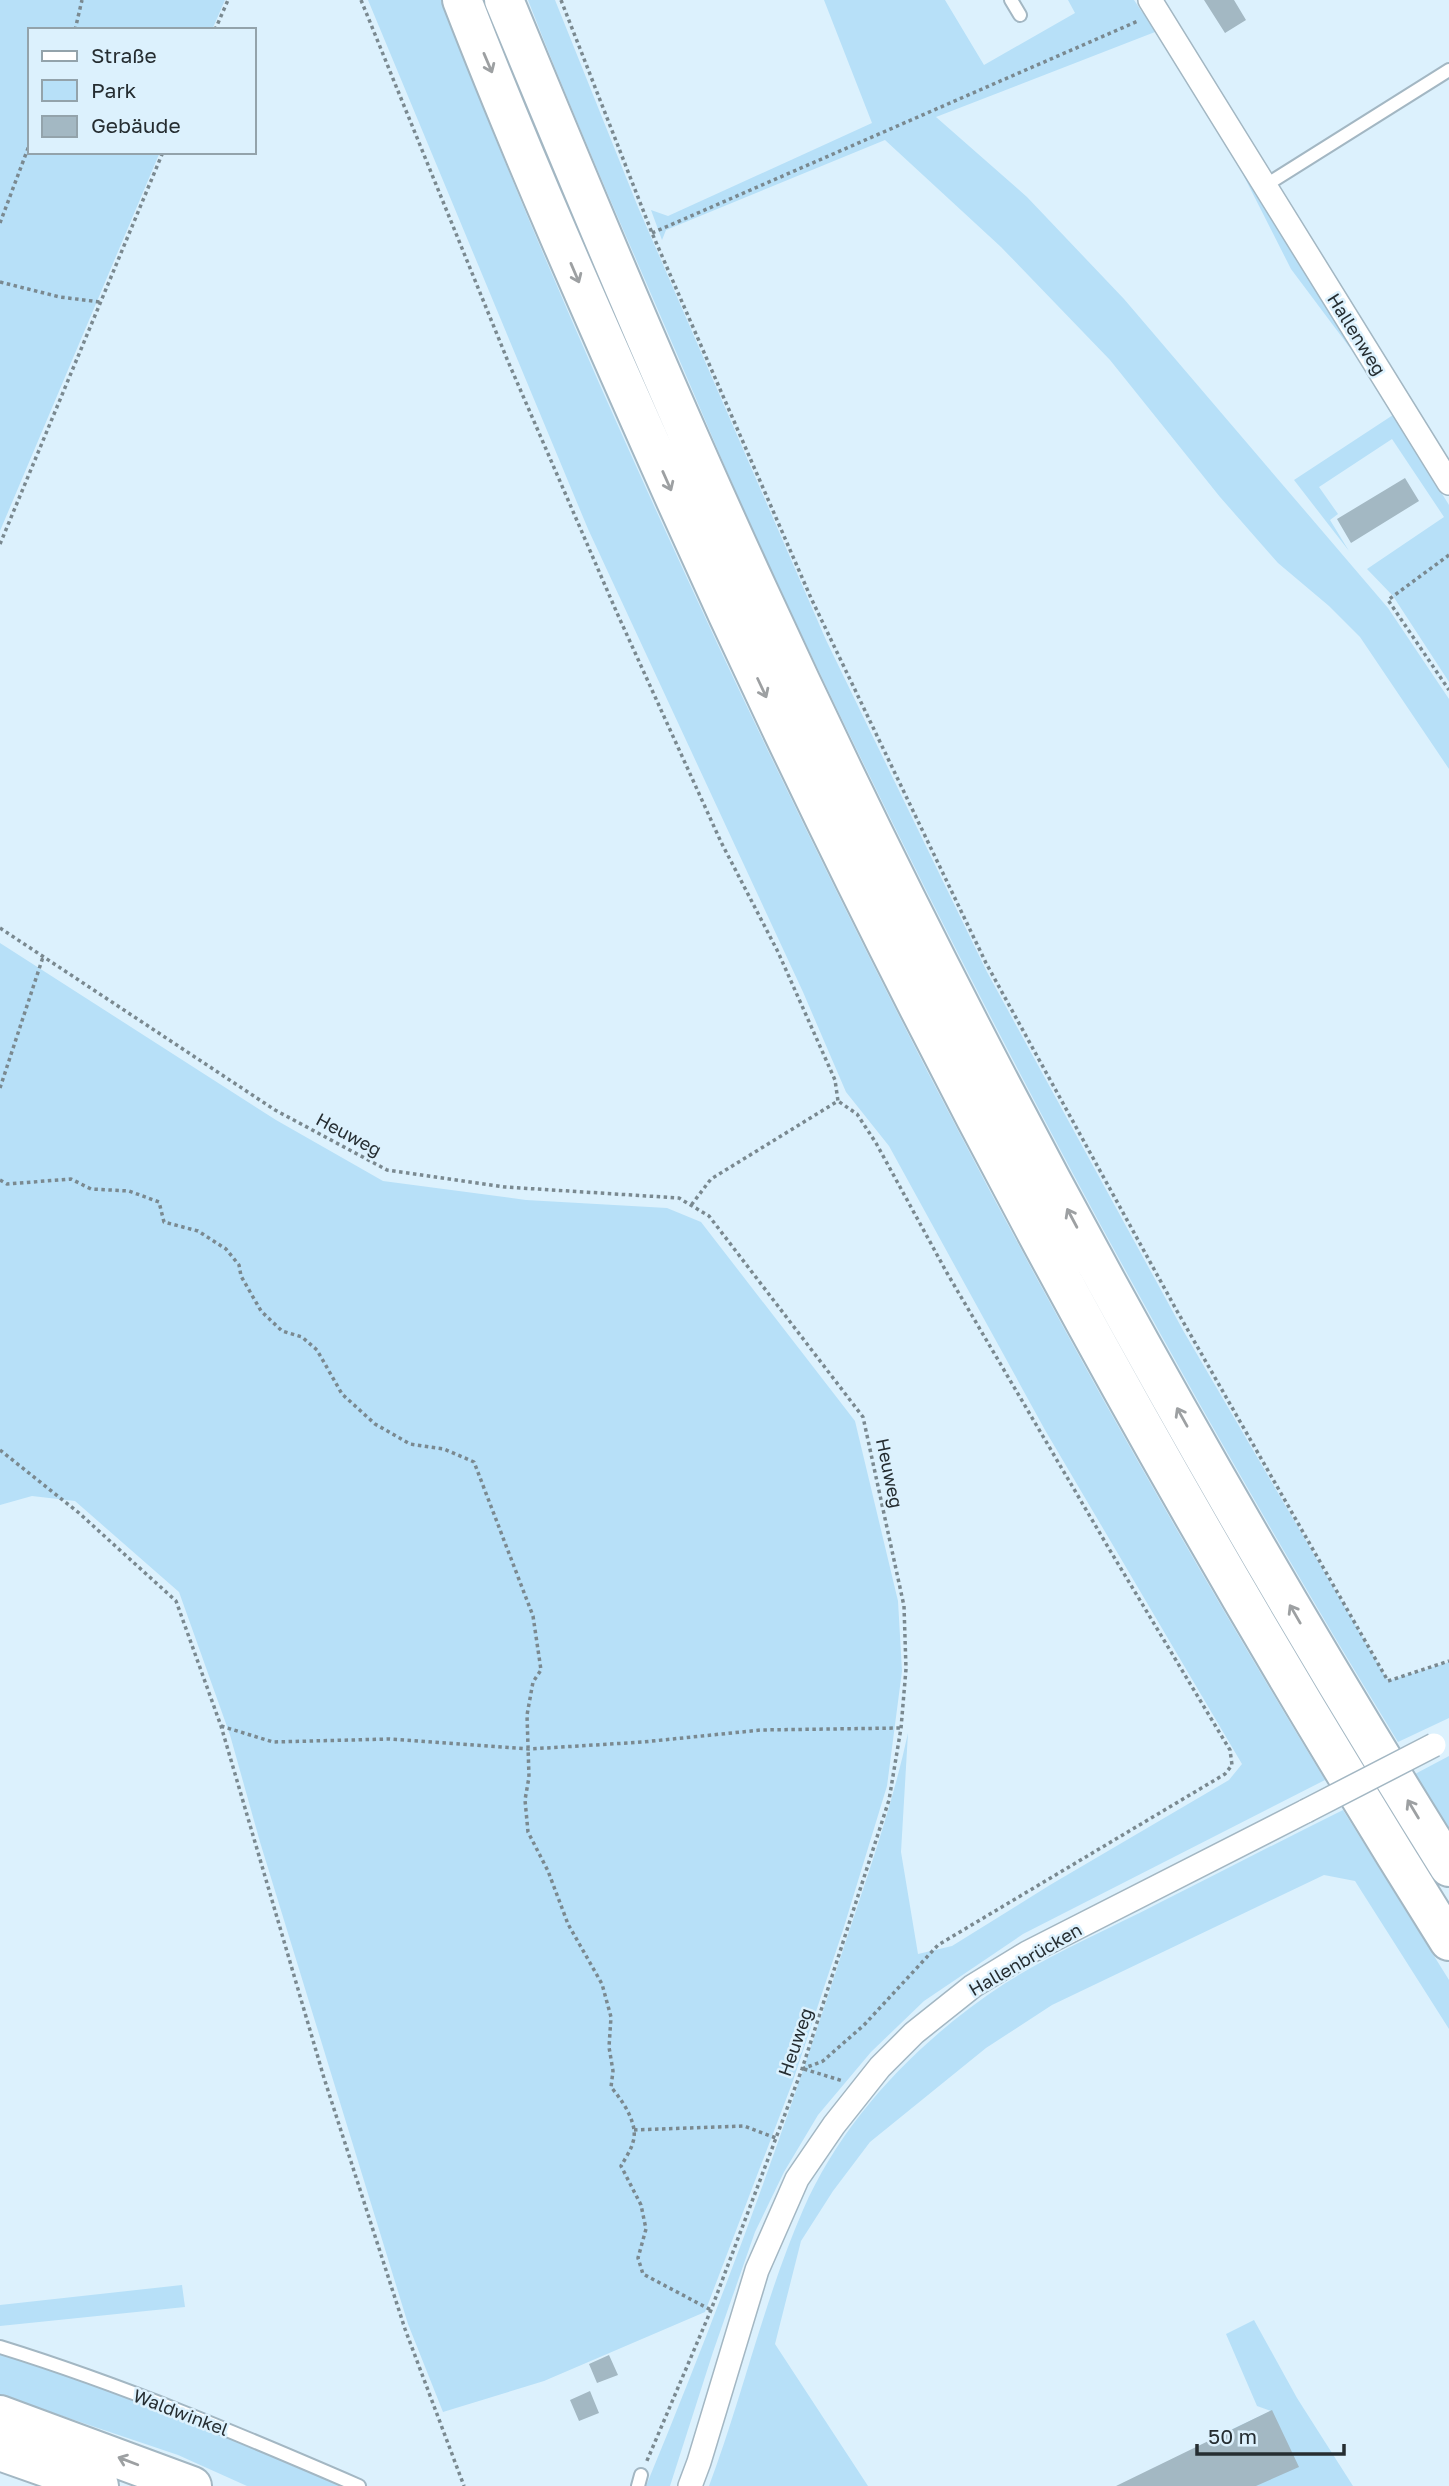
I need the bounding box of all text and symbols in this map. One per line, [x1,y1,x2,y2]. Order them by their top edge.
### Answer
legend [28,28,256,154]
text: Straße [91,42,157,68]
one-way arrow [482,52,495,73]
text: Park [91,77,137,103]
text: Gebäude [91,112,181,138]
one-way arrow [570,262,583,284]
street label: Hallenweg [1323,289,1391,379]
one-way arrow [661,470,674,492]
one-way arrow [755,677,769,698]
street label: Heuweg [313,1108,385,1160]
one-way arrow [1064,1208,1078,1229]
one-way arrow [1175,1407,1188,1428]
street label: Heuweg [872,1436,908,1510]
one-way arrow [1288,1604,1302,1624]
one-way arrow [1406,1799,1420,1819]
street label: Hallenbrücken [965,1918,1085,2000]
street label: Heuweg [773,2005,817,2079]
street label: Waldwinkel [130,2384,232,2440]
scale bar [1197,2412,1344,2456]
text: 50 m [1208,2423,1257,2449]
one-way arrow [118,2454,139,2467]

